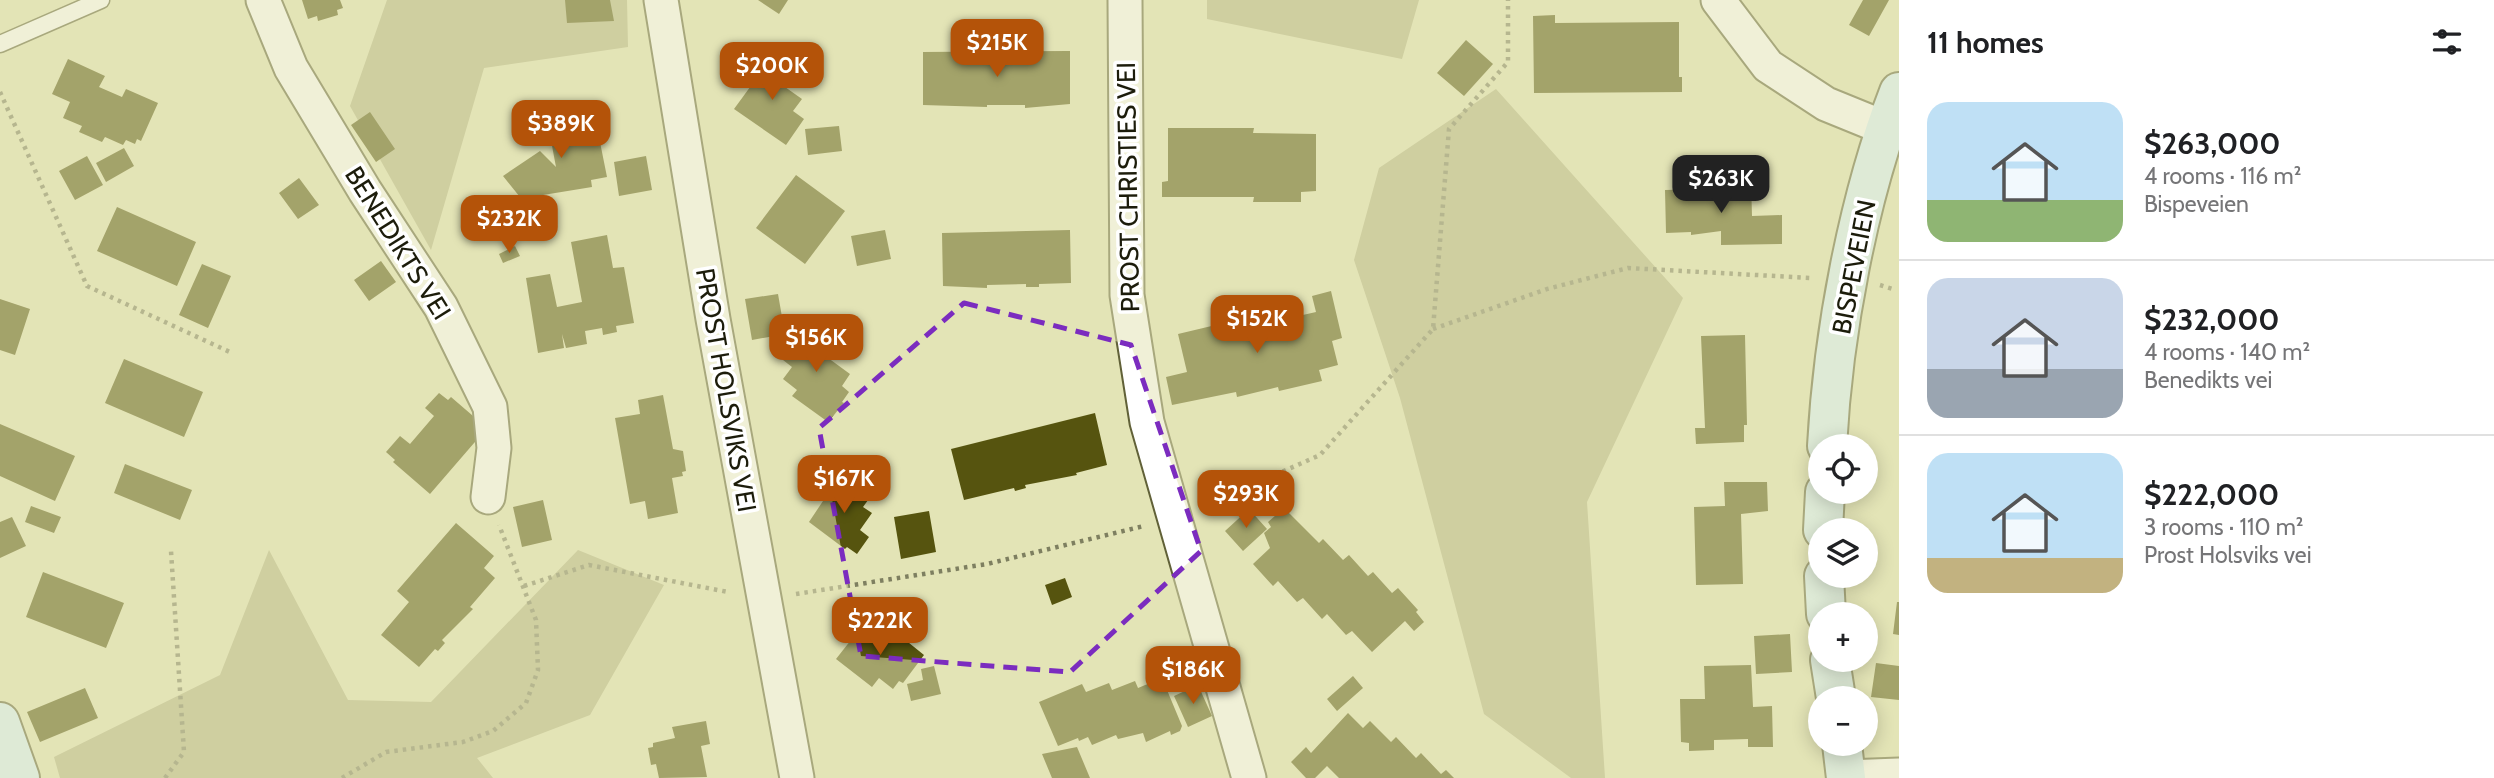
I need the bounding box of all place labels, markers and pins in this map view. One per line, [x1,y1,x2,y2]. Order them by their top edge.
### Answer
pin: $215K [948,20,1046,79]
pin: $200K [723,42,821,102]
pin: $389K [512,100,610,160]
pin: $263K [1672,156,1770,215]
pin: $232K [460,196,558,255]
pin: $152K [1208,296,1306,355]
pin: $156K [767,314,865,374]
pin: $167K [795,456,893,515]
pin: $293K [1197,470,1295,530]
pin: $222K [831,598,929,657]
pin: $186K [1144,646,1242,706]

